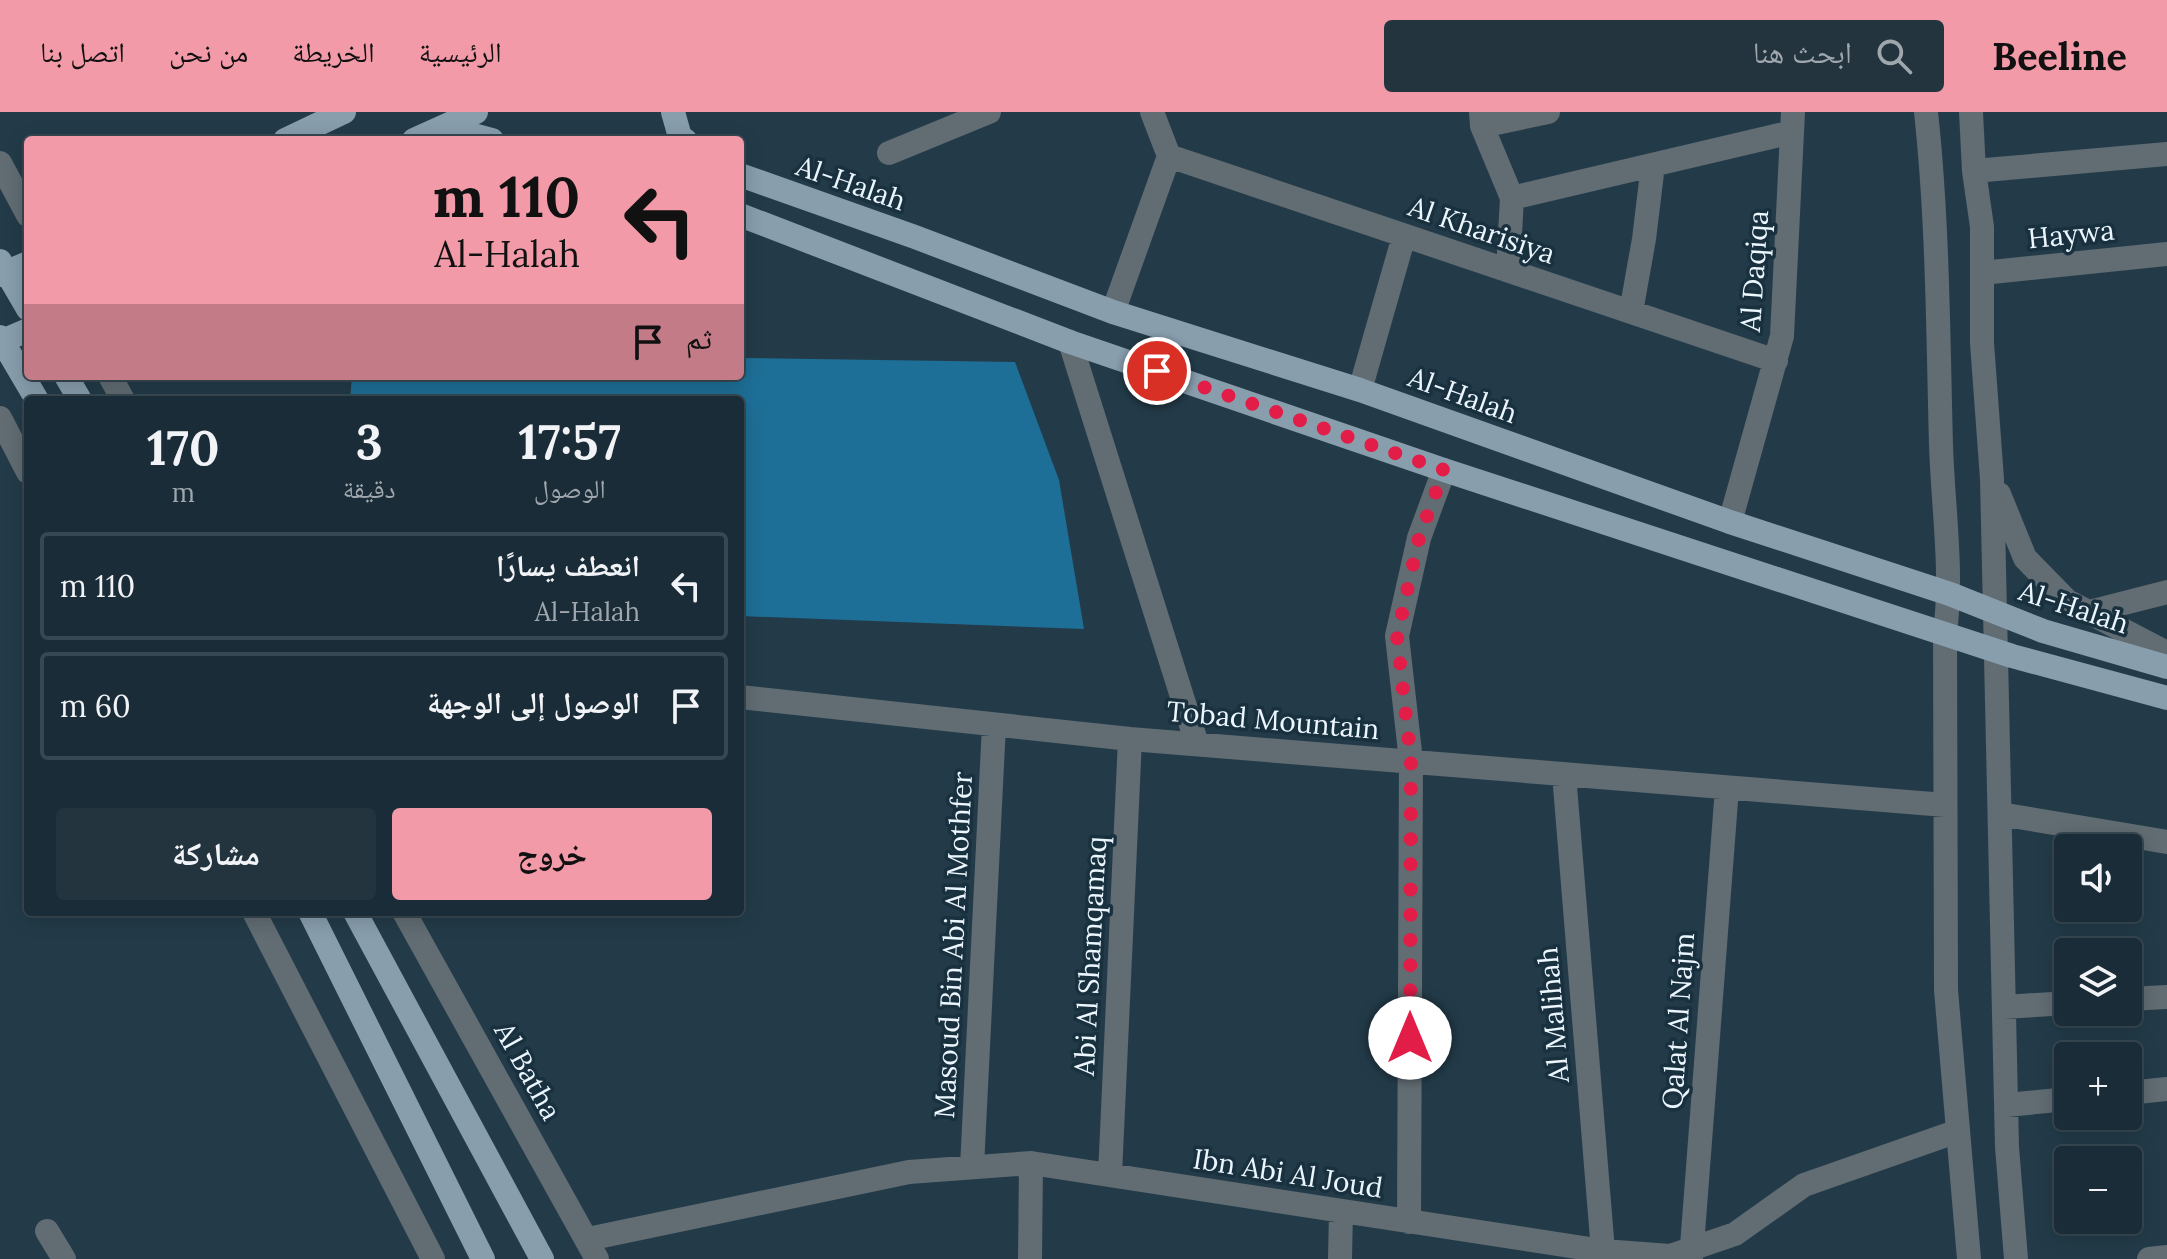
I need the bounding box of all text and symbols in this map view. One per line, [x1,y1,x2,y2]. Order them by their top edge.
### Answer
search box [1384,20,1944,92]
text: Beeline [1992,32,2127,80]
text: ابحث هنا [1753,33,1852,71]
text: اتصل بنا [40,34,125,70]
text: من نحن [169,34,248,70]
text: الخريطة [292,34,375,70]
text: الرئيسية [419,34,502,70]
icon: search [1872,34,1916,78]
street label: Al-Halah [791,147,910,218]
text: 110 m [433,161,580,232]
icon: left [608,168,712,272]
street label: Al Kharisiya [1403,188,1560,272]
street label: Al Daqiqa [1732,209,1776,334]
street label: Haywa [2026,212,2116,256]
text: Al-Halah [434,231,580,277]
text: ثم [686,319,712,357]
icon: arrive [626,320,670,364]
pin [1123,337,1191,405]
icon: arrive [1135,349,1179,393]
street label: Al-Halah [1403,358,1522,431]
text: 3 [356,411,383,472]
text: 17:57 [519,411,621,472]
text: 170 [147,417,220,478]
text: دقيقة [343,472,396,505]
text: الوصول [534,472,606,505]
text: m [172,476,195,509]
text: انعطف يسارًا [496,546,640,584]
icon: left [664,564,708,608]
text: 110 m [60,567,135,605]
street label: Al-Halah [2014,572,2133,642]
text: Al-Halah [535,595,640,628]
text: الوصول إلى الوجهة [427,683,640,721]
icon: arrive [664,684,708,728]
text: 60 m [60,687,131,725]
street label: Tobad Mountain [1165,693,1381,747]
street label: Masoud Bin Abi Al Mothfer [926,771,980,1119]
button: مشاركة [56,808,376,900]
button: خروج [392,808,712,900]
map controls [2054,834,2142,1234]
button: sound [2054,834,2142,922]
street label: Abi Al Shamqamaq [1066,835,1114,1078]
street label: Qalat Al Najm [1654,931,1702,1111]
button: layers [2054,938,2142,1026]
street label: Al Malihah [1529,946,1577,1085]
position arrow [1368,996,1452,1080]
street label: Al Batha [486,1015,569,1126]
button: + [2054,1042,2142,1130]
street label: Ibn Abi Al Joud [1190,1140,1386,1206]
button: − [2054,1146,2142,1234]

